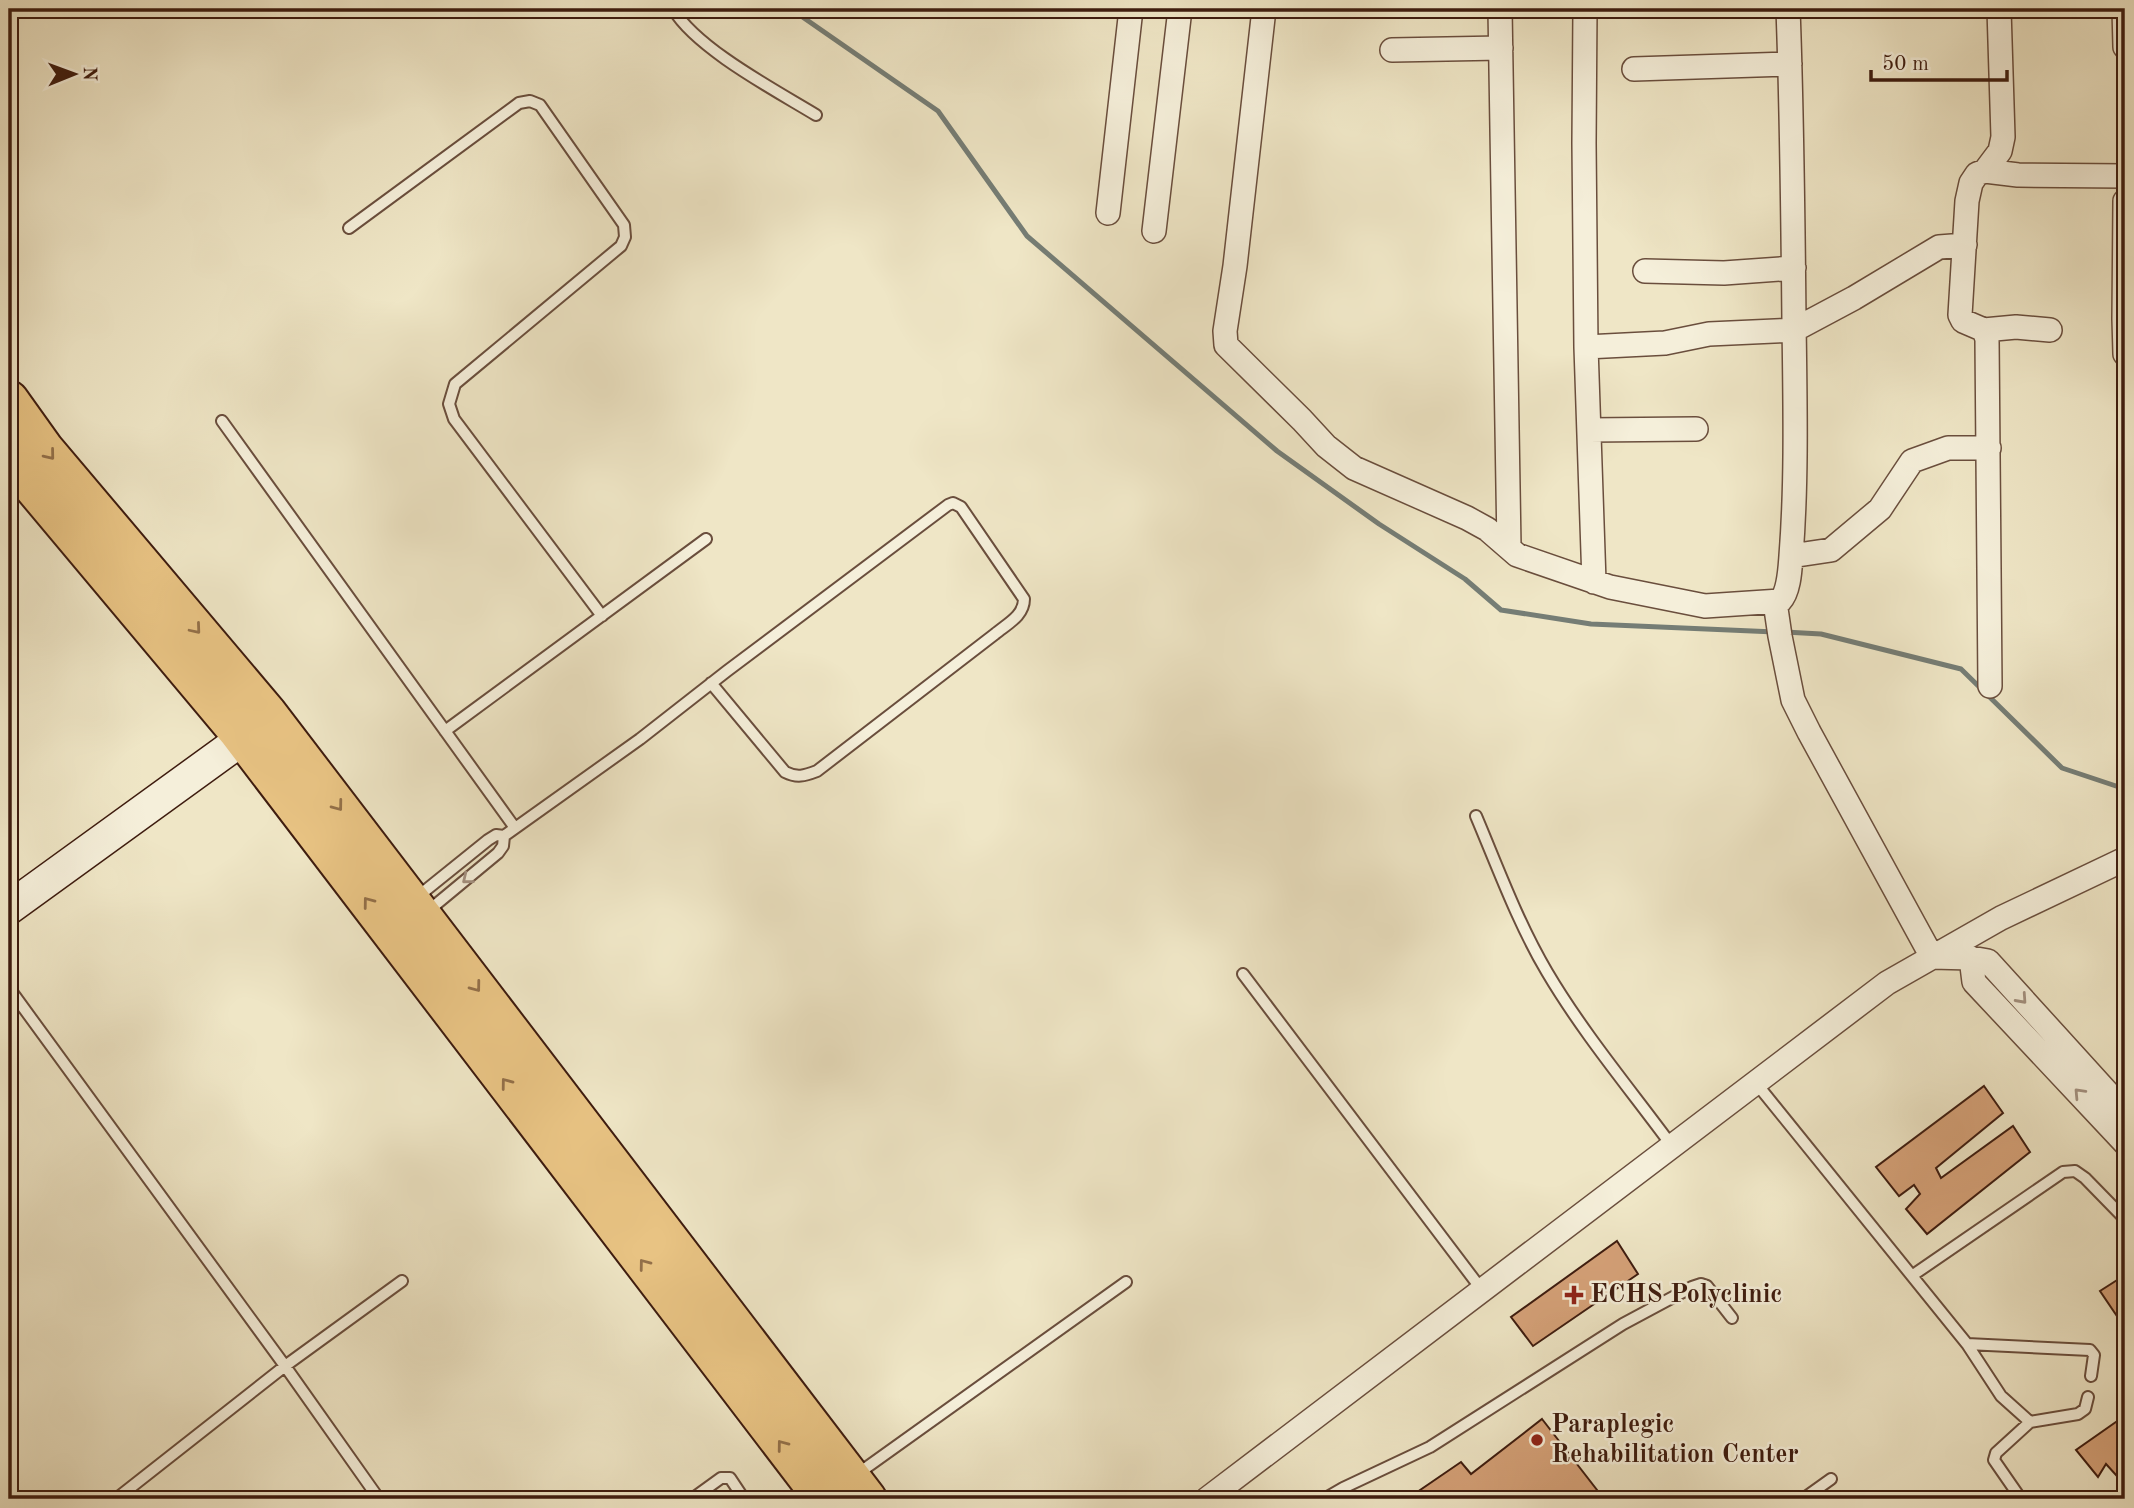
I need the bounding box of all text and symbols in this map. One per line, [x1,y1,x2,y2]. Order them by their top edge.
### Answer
north arrow [38,38,108,108]
scale bar [1871,38,2008,82]
text: 50 m [1882,54,1929,75]
text: N [79,66,98,82]
one-way arrow [41,447,54,459]
one-way arrow [188,621,200,634]
one-way arrow [330,799,343,811]
one-way arrow [463,871,476,883]
one-way arrow [364,897,377,910]
one-way arrow [468,979,481,992]
one-way arrow [2014,991,2027,1004]
one-way arrow [502,1078,515,1091]
one-way arrow [2074,1088,2087,1101]
one-way arrow [640,1259,653,1272]
place label: ECHS Polyclinic [1590,1282,1783,1308]
marker: ECHS Polyclinic [1564,1285,1584,1305]
place label: Paraplegic Rehabilitation Center [1551,1412,1799,1468]
marker: Paraplegic Rehabilitation Center [1529,1432,1545,1448]
one-way arrow [778,1440,791,1453]

